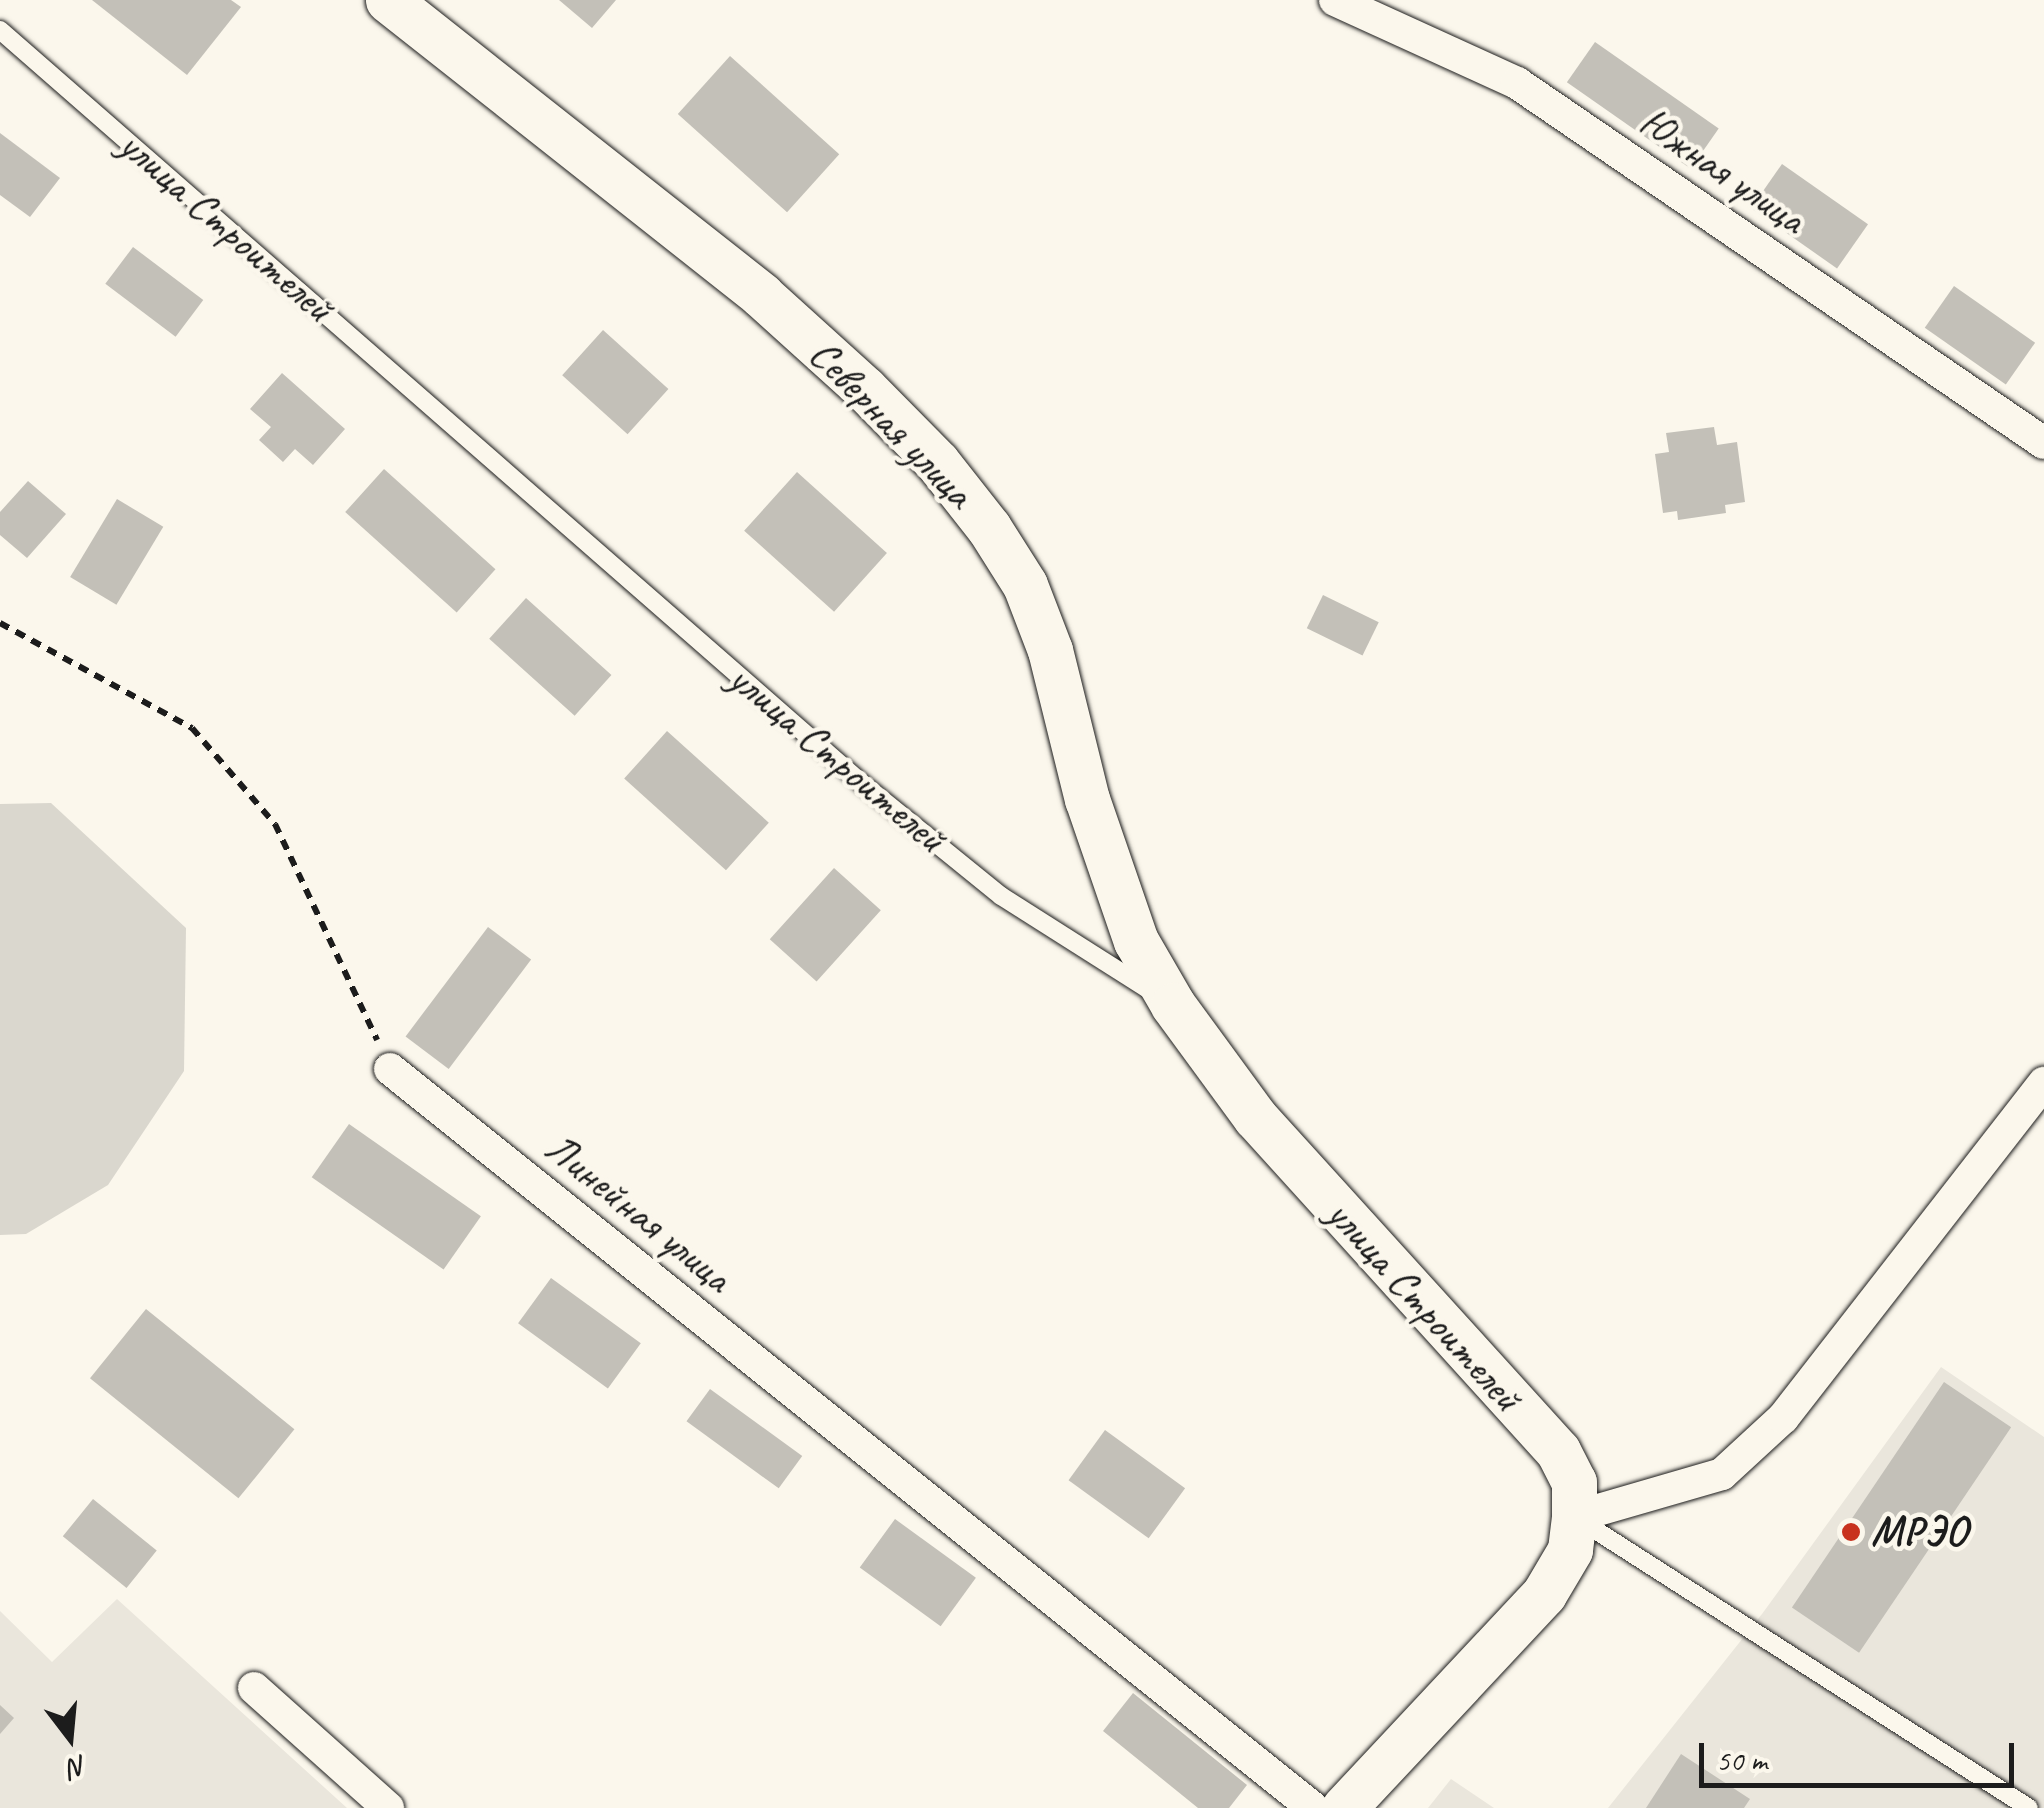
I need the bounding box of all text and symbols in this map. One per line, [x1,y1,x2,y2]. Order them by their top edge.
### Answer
street label: Южная улица [1628,96,1816,246]
street label: улица Строителей [110,121,342,333]
street label: Северная улица [798,329,984,519]
street label: улица Строителей [719,655,955,863]
street label: Линейная улица [533,1121,743,1305]
street label: улица Строителей [1317,1191,1531,1421]
place label: МРЭО [1871,1507,1966,1557]
marker: МРЭО [1840,1521,1862,1543]
north arrow [20,1688,120,1788]
scale bar [1704,1723,2019,1785]
text: 50 m [1716,1741,1767,1779]
text: N [65,1748,92,1787]

